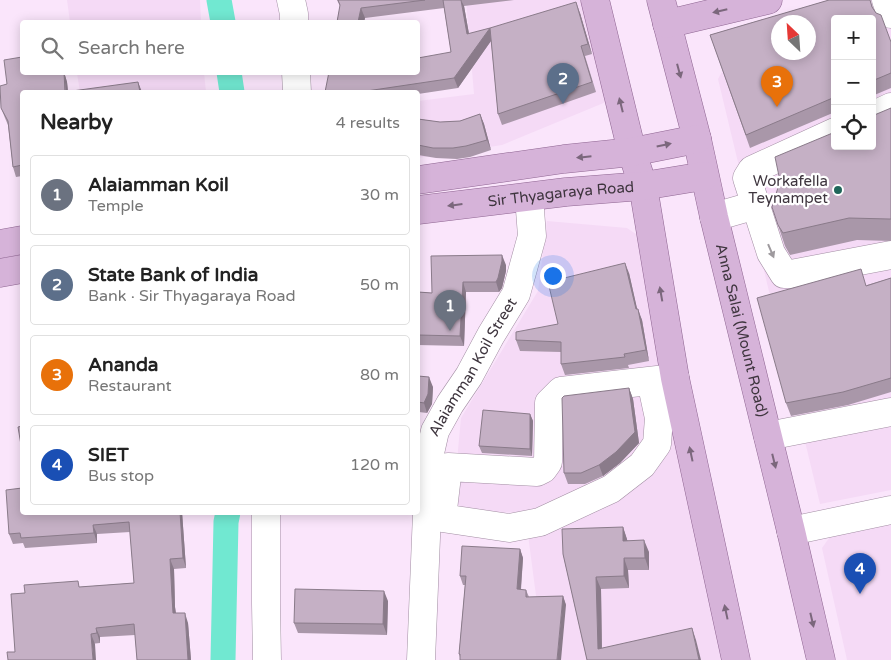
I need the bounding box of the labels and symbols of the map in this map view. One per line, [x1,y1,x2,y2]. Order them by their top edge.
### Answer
one-way arrow [713,7,728,15]
north arrow [771,15,816,60]
pin: 2 [547,63,579,104]
one-way arrow [675,63,683,78]
pin: 3 [761,66,793,107]
one-way arrow [617,97,625,112]
one-way arrow [657,141,673,149]
one-way arrow [575,153,591,161]
place label: Workafella Teynampet [748,172,828,207]
street label: Sir Thyagaraya Road [487,178,635,210]
marker: Workafella Teynampet [832,184,844,196]
one-way arrow [447,201,463,209]
street label: Anna Salai (Mount Road) [712,242,772,419]
one-way arrow [767,244,775,258]
your location [540,263,566,289]
one-way arrow [656,286,664,302]
pin: 1 [434,290,466,331]
street label: Alaiamman Koil Street [425,294,521,440]
one-way arrow [687,445,695,461]
one-way arrow [770,454,778,469]
pin: 4 [844,553,876,594]
one-way arrow [722,605,730,620]
one-way arrow [808,612,816,628]

